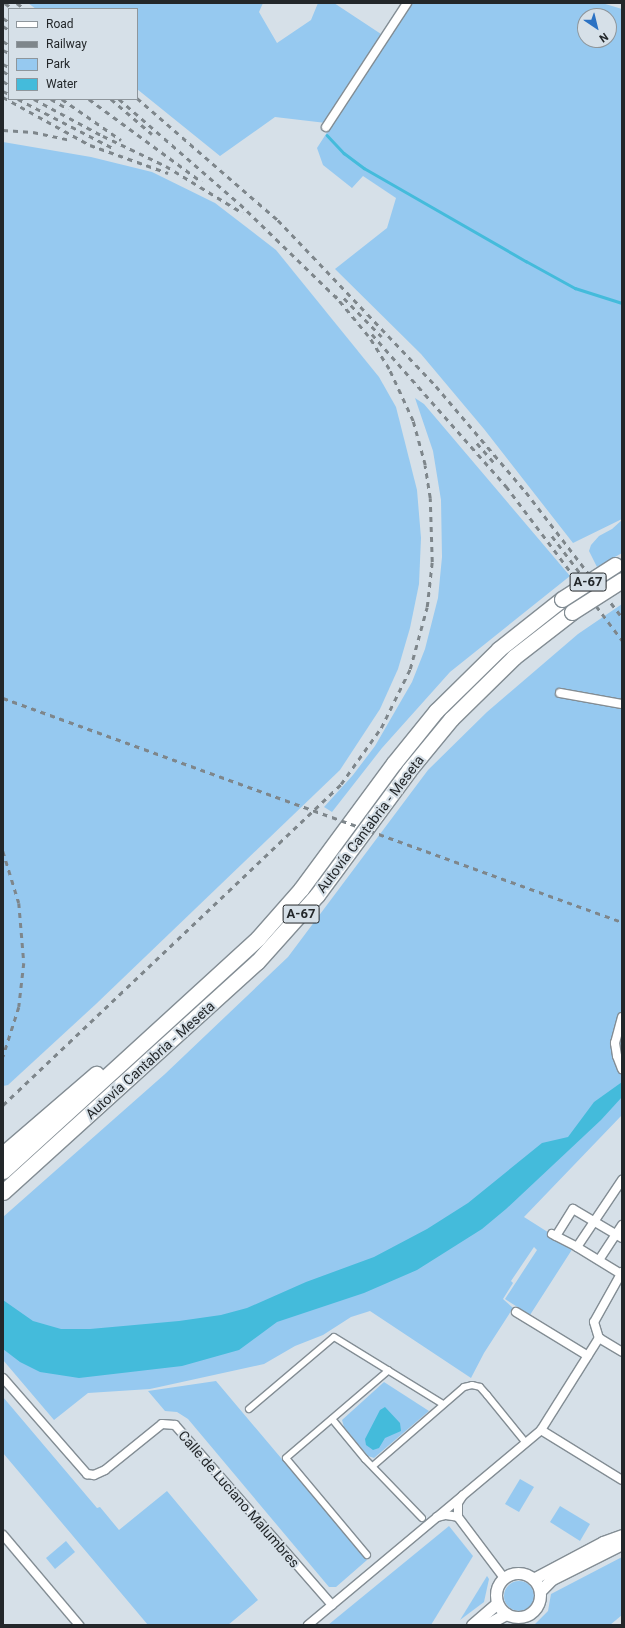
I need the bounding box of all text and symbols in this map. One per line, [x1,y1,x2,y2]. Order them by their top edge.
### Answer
legend [8,8,138,100]
north arrow [577,8,617,48]
text: Road [46,17,74,31]
text: N [597,30,611,45]
text: Railway [46,37,87,51]
text: Park [46,57,70,71]
text: Water [46,77,77,91]
road number: A-67 [569,571,607,593]
street label: Autovía Cantabria - Meseta [313,752,427,896]
road number: A-67 [282,903,320,925]
street label: Autovía Cantabria - Meseta [82,998,218,1122]
street label: Calle de Luciano Malumbres [175,1427,303,1571]

